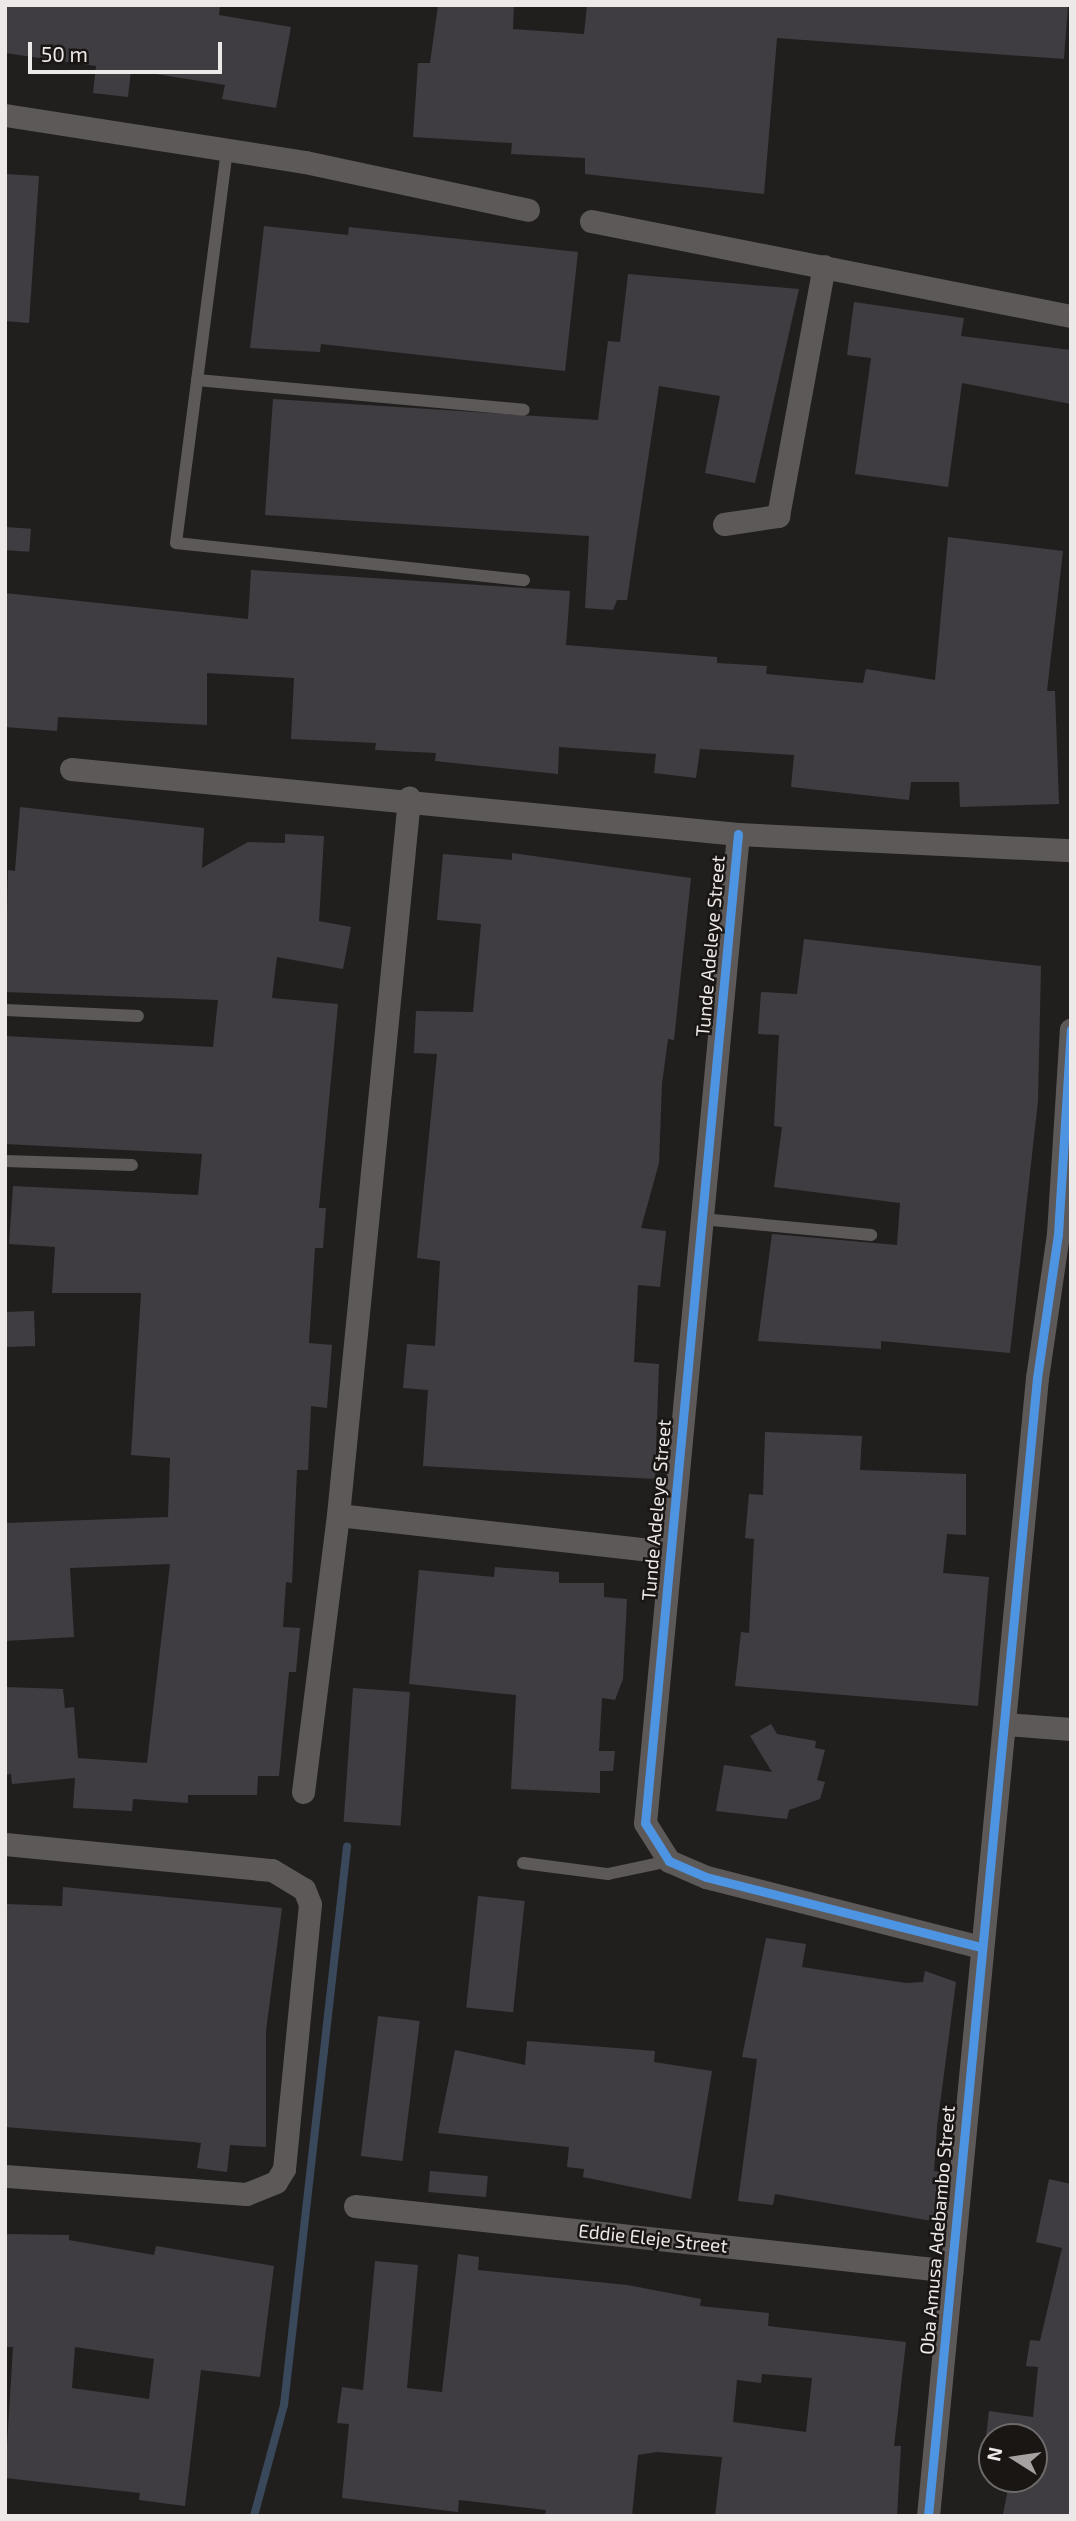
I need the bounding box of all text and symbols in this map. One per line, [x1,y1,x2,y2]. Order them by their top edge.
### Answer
scale bar [32,28,226,72]
text: 50 m [41,41,88,66]
street label: Tunde Adeleye Street [691,854,729,1038]
street label: Tunde Adeleye Street [637,1418,675,1602]
street label: Oba Amusa Adebambo Street [915,2104,959,2356]
street label: Eddie Eleje Street [577,2219,729,2257]
north arrow [978,2423,1048,2493]
text: N [981,2445,1007,2463]

